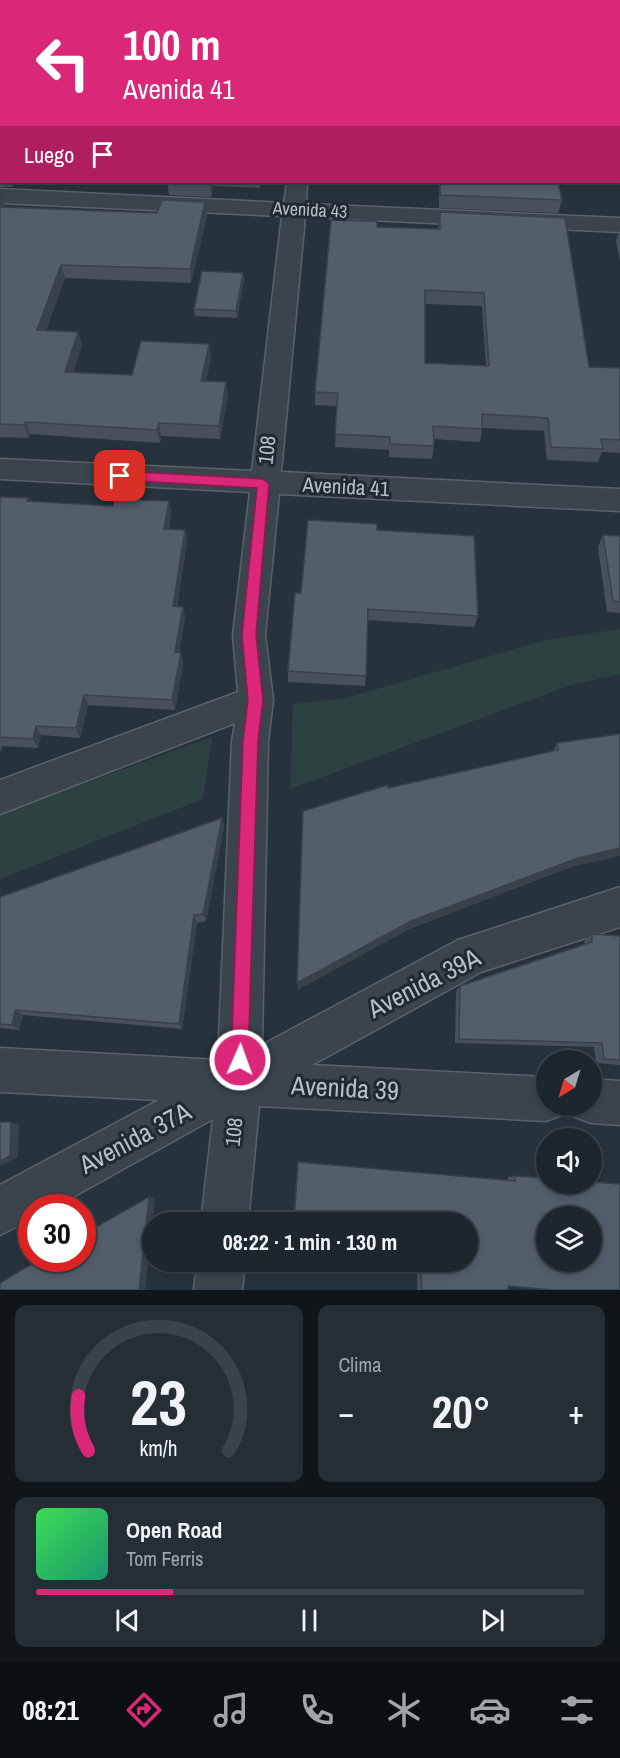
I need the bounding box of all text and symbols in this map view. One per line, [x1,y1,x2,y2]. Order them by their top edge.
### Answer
text: 100 m [123,17,221,73]
icon: left [24,24,102,102]
text: Avenida 41 [123,71,235,107]
icon: arrive [86,138,119,171]
text: Luego [24,140,74,170]
street label: Avenida 43 [271,195,348,224]
street label: 108 [251,434,282,466]
pin [94,450,145,501]
icon: arrive [103,459,136,492]
street label: Avenida 41 [301,470,391,503]
street label: Avenida 39A [361,939,487,1026]
position arrow [208,1028,272,1092]
north arrow [536,1050,602,1116]
map controls [536,1050,602,1272]
street label: Avenida 39 [289,1067,400,1108]
street label: Avenida 37A [72,1093,197,1182]
street label: 108 [218,1116,249,1148]
button: sound [536,1128,602,1194]
speed limit sign: 30 [18,1194,96,1272]
button: layers [536,1206,602,1272]
text: 08:22 · 1 min · 130 m [223,1227,397,1257]
text: Clima [339,1351,381,1378]
text: 23 [130,1360,187,1444]
text: 20° [432,1381,491,1442]
text: − [339,1390,354,1434]
text: + [568,1390,584,1434]
text: km/h [140,1434,178,1463]
text: Open Road [126,1515,222,1545]
text: Tom Ferris [126,1545,204,1572]
icon: previous [111,1604,144,1637]
icon: pause [293,1604,326,1637]
icon: next [476,1604,509,1637]
icon: directions [123,1689,165,1731]
icon: music [210,1689,252,1731]
icon: phone [296,1689,338,1731]
icon: climate [383,1689,425,1731]
icon: car [469,1689,511,1731]
icon: filters [556,1689,598,1731]
text: 08:21 [22,1692,79,1728]

